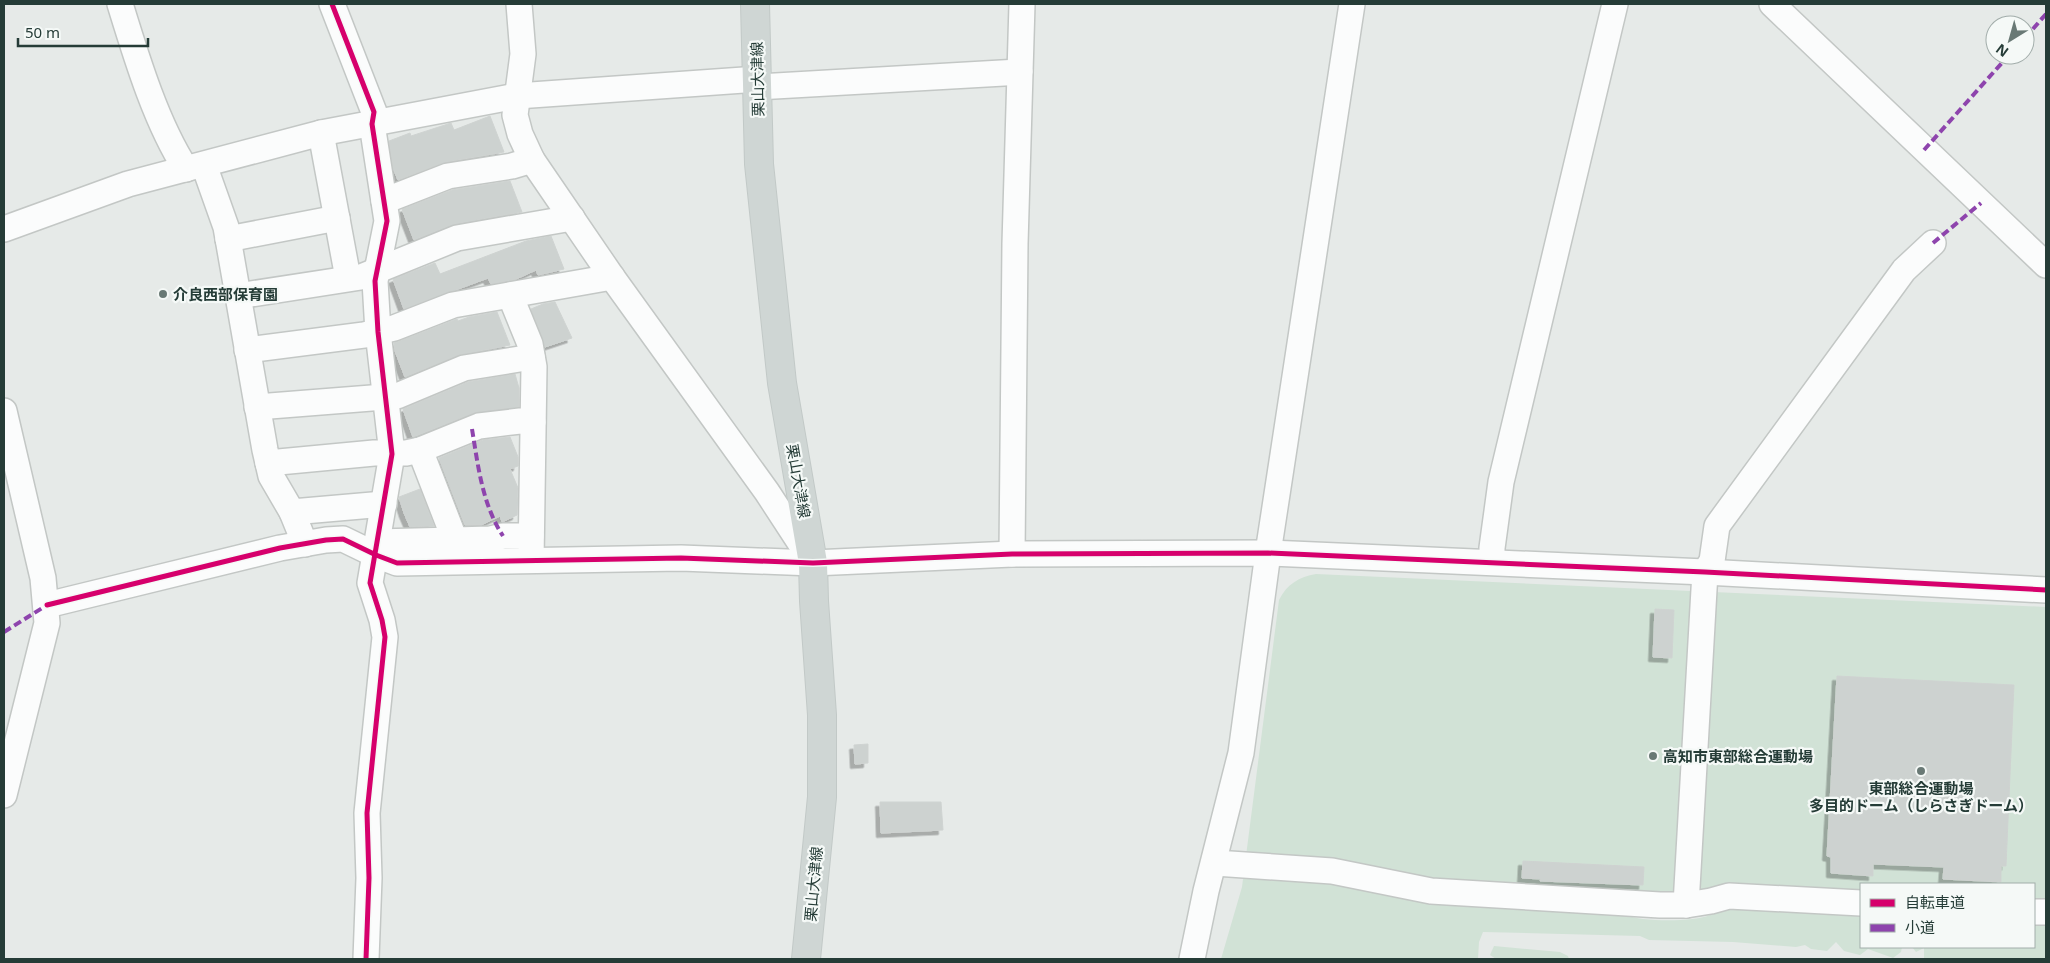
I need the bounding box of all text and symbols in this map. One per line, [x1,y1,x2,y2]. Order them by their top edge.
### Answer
scale bar [18,15,148,47]
north arrow [1985,15,2035,65]
text: 50 m [25,22,60,42]
text: N [1992,40,2012,62]
street label: 栗山大津線 [746,41,768,117]
place label: 介良西部保育園 [173,284,278,304]
marker: 介良西部保育園 [157,288,169,300]
street label: 栗山大津線 [783,442,815,520]
place label: 高知市東部総合運動場 [1663,746,1813,766]
marker: 高知市東部総合運動場 [1647,750,1659,762]
marker: 東部総合運動場 多目的ドーム（しらさぎドーム） [1915,765,1927,777]
place label: 東部総合運動場 多目的ドーム（しらさぎドーム） [1809,778,2033,815]
street label: 栗山大津線 [800,846,826,922]
legend [1860,883,2035,948]
text: 自転車道 [1905,892,1965,912]
text: 小道 [1905,917,1935,937]

